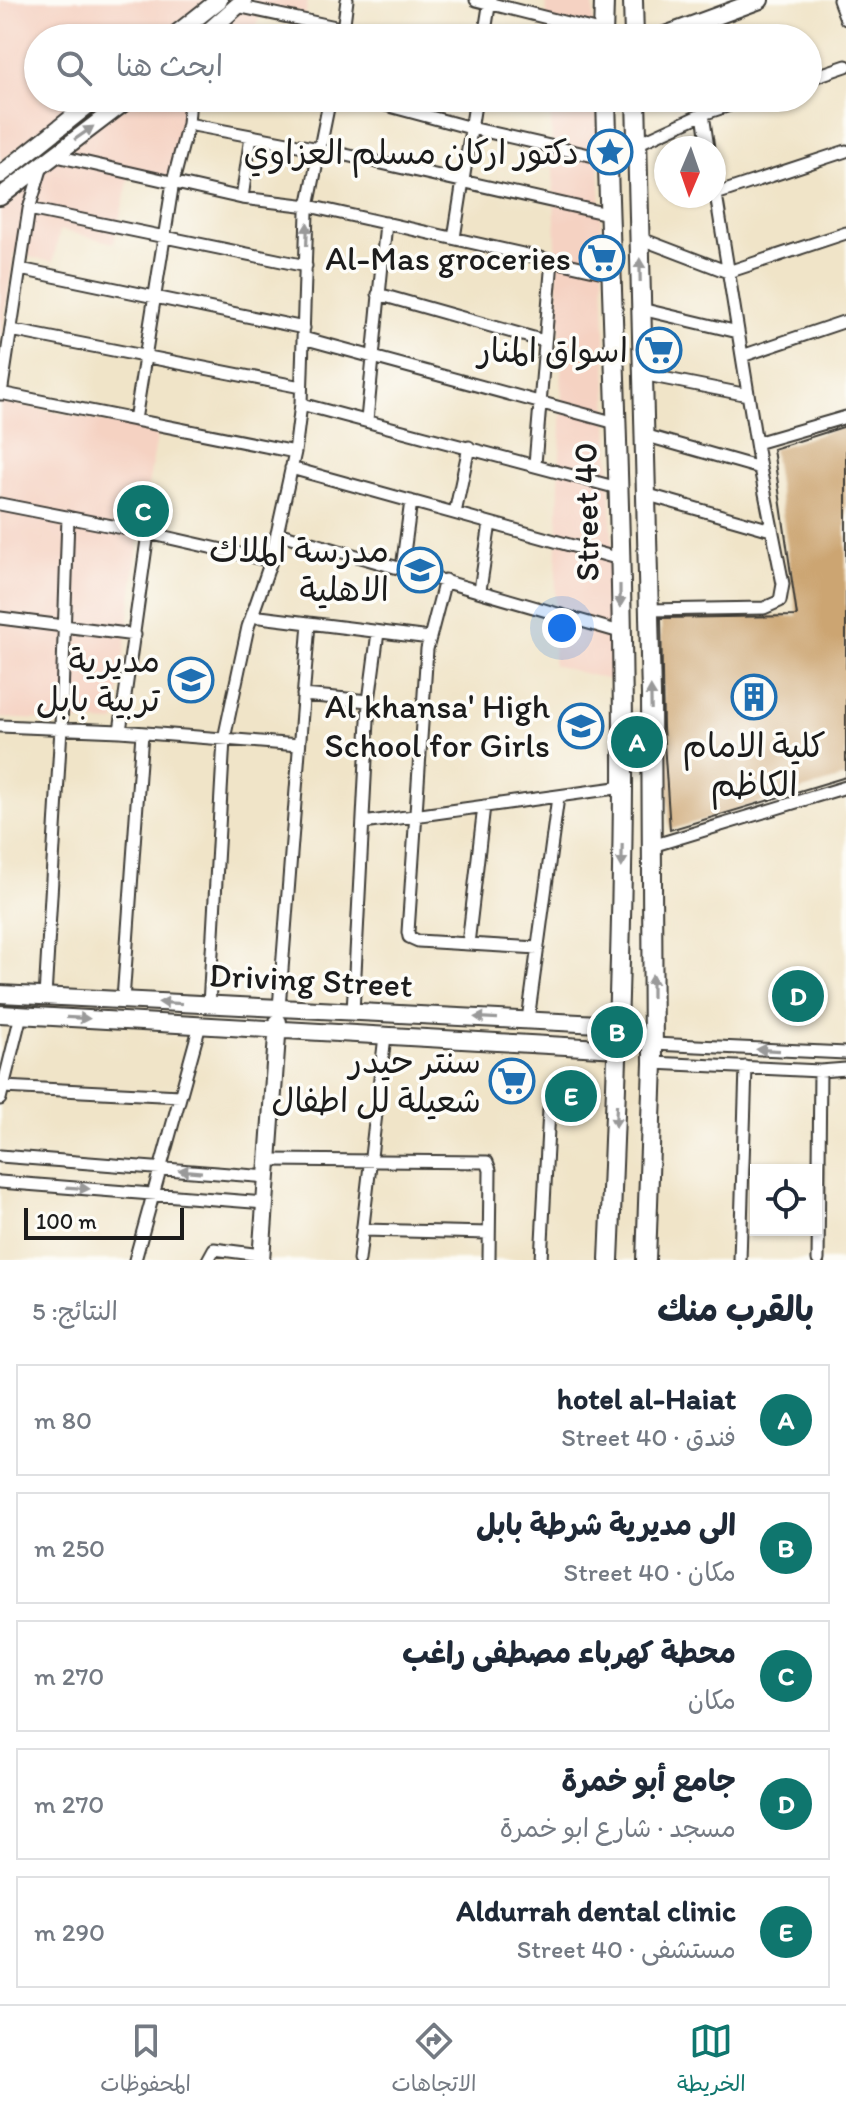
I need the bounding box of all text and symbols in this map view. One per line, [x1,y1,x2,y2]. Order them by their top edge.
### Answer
search box [24,24,822,112]
icon: search [52,46,96,90]
text: ابحث هنا [116,47,223,84]
one-way arrow [74,126,95,141]
place icon: دكتور اركان مسلم العزاوي [586,128,634,176]
place label: دكتور اركان مسلم العزاوي [244,132,579,178]
north arrow [654,136,726,208]
one-way arrow [300,221,313,246]
supermarket icon: Al-Mas groceries [578,234,626,282]
place label: Al-Mas groceries [325,238,571,279]
one-way arrow [633,257,646,282]
supermarket icon: اسواق المنار [635,326,683,374]
place label: اسواق المنار [475,330,628,371]
street label: Street 40 [564,442,608,582]
pin: C [117,481,169,541]
place label: مدرسة الملاك الاهلية [209,530,389,610]
school or university icon: مدرسة الملاك الاهلية [396,546,444,594]
one-way arrow [614,584,626,609]
your location [542,608,582,648]
place label: مديرية تربية بابل [36,640,161,720]
school or university icon: مديرية تربية بابل [167,656,215,704]
building icon: كلية الامام الكاظم [730,673,778,721]
one-way arrow [645,685,657,710]
place label: Al khansa' High School for Girls [325,686,551,766]
school or university icon: Al khansa' High School for Girls [557,702,605,750]
pin: A [611,712,663,772]
place label: كلية الامام الكاظم [682,725,826,810]
one-way arrow [616,844,628,869]
street label: Driving Street [208,954,414,1006]
pin: D [772,966,824,1026]
one-way arrow [646,973,658,998]
one-way arrow [157,996,182,1009]
pin: B [591,1002,643,1062]
one-way arrow [473,1011,498,1024]
one-way arrow [66,1012,91,1025]
place label: سنتر حيدر شعيلة لل اطفال [271,1041,481,1121]
one-way arrow [755,1044,780,1057]
supermarket icon: سنتر حيدر شعيلة لل اطفال [488,1057,536,1105]
pin: E [545,1066,597,1126]
one-way arrow [609,1104,622,1129]
one-way arrow [177,1164,202,1177]
map controls [750,1164,822,1236]
button: locate [750,1164,822,1236]
one-way arrow [66,1182,91,1195]
scale bar [24,1204,184,1240]
text: 100 m [36,1208,97,1235]
text: بالقرب منك [657,1289,814,1330]
text: النتائج: 5 [32,1295,118,1327]
text: hotel al-Haiat [557,1380,736,1417]
text: 80 m [34,1404,92,1436]
text: A [778,1404,794,1436]
text: فندق · Street 40 [561,1421,736,1453]
text: الى مديرية شرطة بابل [476,1506,736,1543]
text: 250 m [34,1532,105,1564]
text: B [778,1532,794,1564]
text: مكان · Street 40 [564,1556,736,1588]
text: محطة كهرباء مصطفى راغب [402,1634,736,1671]
text: 270 m [34,1660,104,1692]
text: C [778,1660,794,1692]
text: مكان [688,1684,736,1716]
text: جامع أبو خمرة [561,1762,736,1799]
text: 270 m [34,1788,104,1820]
text: D [777,1788,795,1820]
text: مسجد · شارع ابو خمرة [500,1812,736,1844]
text: Aldurrah dental clinic [456,1892,736,1929]
text: 290 m [34,1916,105,1948]
text: E [779,1916,793,1948]
text: مستشفى · Street 40 [517,1933,736,1965]
tab: المحفوظات [100,2019,191,2103]
tab: الاتجاهات [392,2019,476,2103]
tab: الخريطة [677,2019,746,2103]

